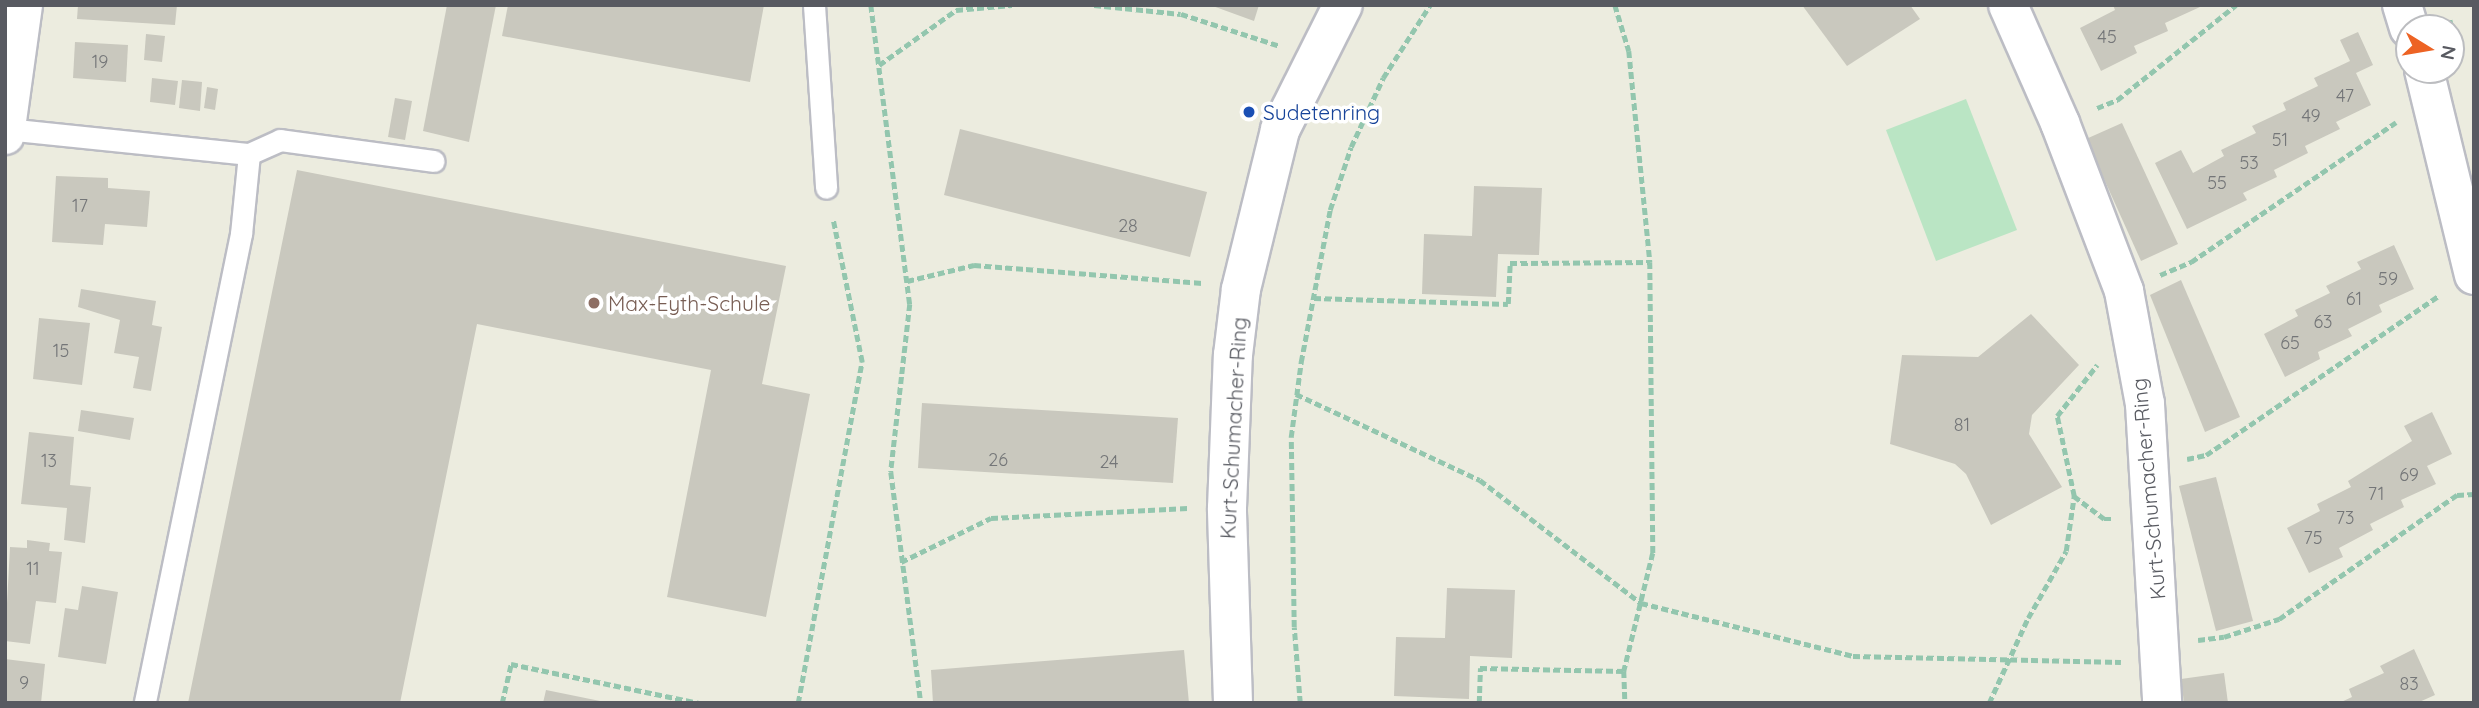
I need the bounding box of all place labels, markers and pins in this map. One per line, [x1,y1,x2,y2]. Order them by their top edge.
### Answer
place label: Sudetenring [1263,99,1380,125]
marker: Sudetenring [1241,104,1257,120]
place label: Max-Eyth-Schule [608,290,770,316]
marker: Max-Eyth-Schule [586,295,602,311]

